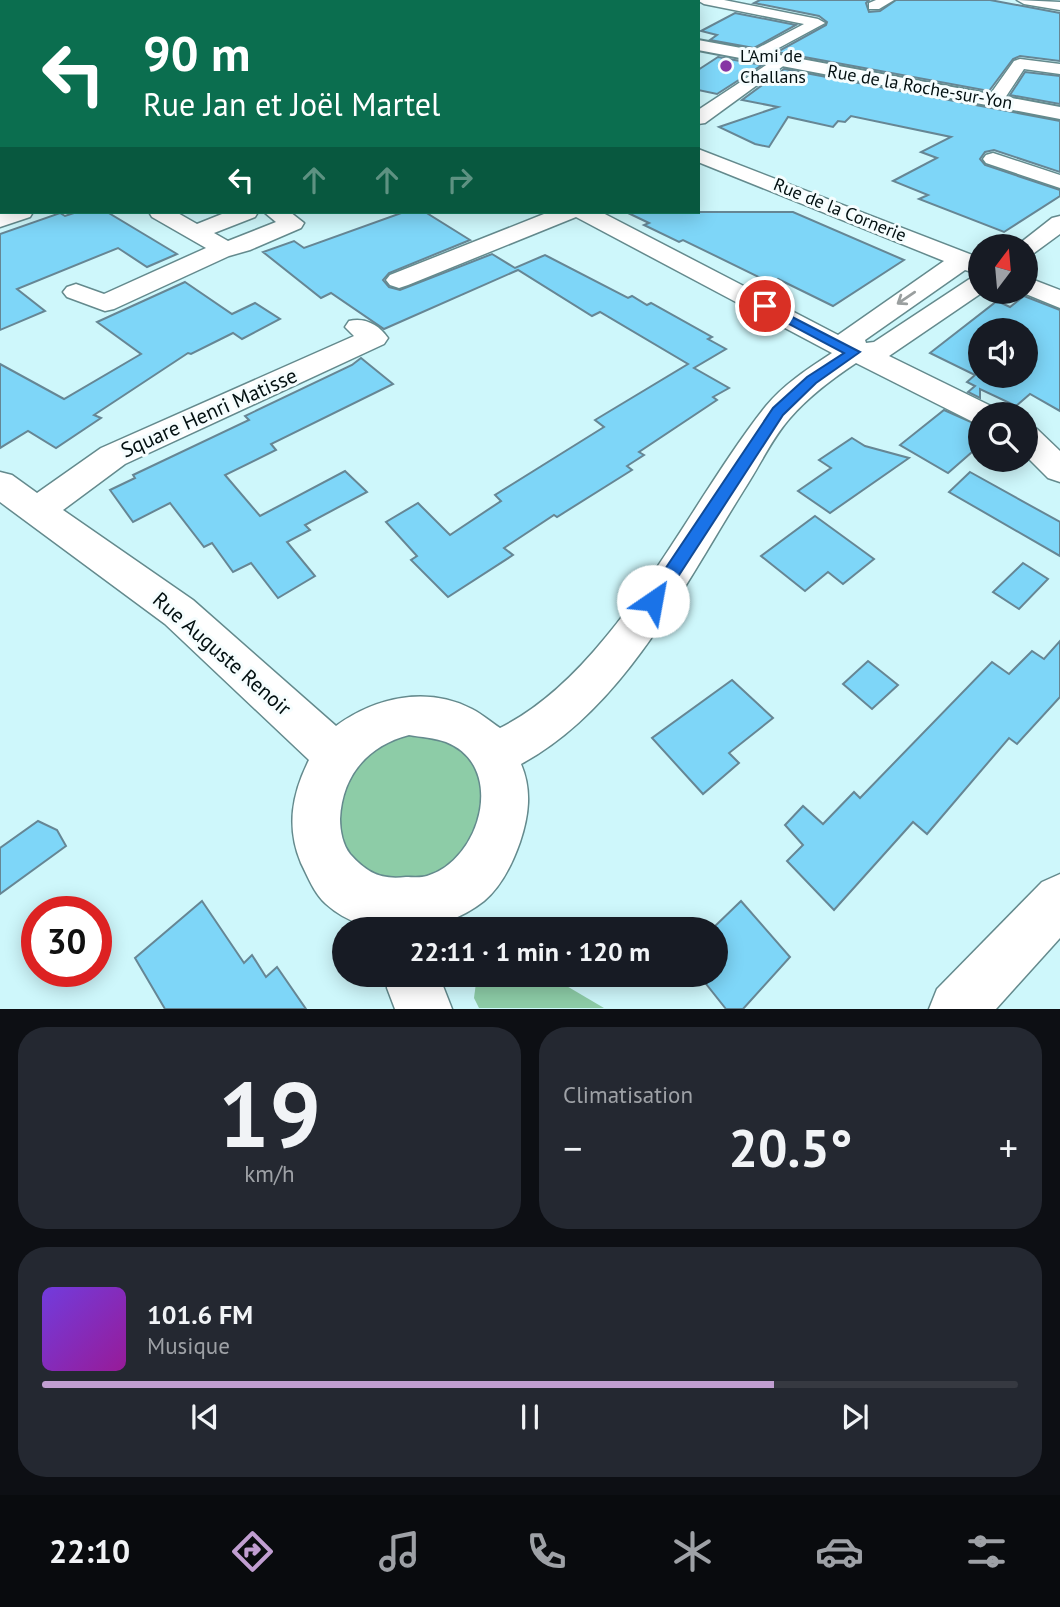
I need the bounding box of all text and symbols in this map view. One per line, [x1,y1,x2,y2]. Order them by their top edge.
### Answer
text: 90 m [143,21,250,85]
icon: left [28,28,119,119]
place label: L'Ami de Challans [740,44,806,88]
marker: L'Ami de Challans [718,58,734,74]
street label: Rue de la Roche-sur-Yon [826,59,1014,114]
text: Rue Jan et Joël Martel [143,83,440,125]
icon: left [222,161,260,199]
icon: ahead [295,161,333,199]
icon: ahead [368,161,406,199]
icon: right [441,161,479,199]
street label: Rue de la Cornerie [770,172,910,247]
north arrow [968,234,1038,304]
map controls [968,234,1038,472]
pin [735,276,795,336]
icon: arrive [746,287,784,325]
one-way arrow [897,291,916,305]
button: sound [968,318,1038,388]
street label: Square Henri Matisse [116,362,301,464]
button: search [968,402,1038,472]
position arrow [616,564,690,638]
street label: Rue Auguste Renoir [147,586,297,721]
speed limit sign: 30 [21,896,112,987]
text: 22:11 · 1 min · 120 m [410,935,650,968]
text: 19 [218,1054,321,1172]
text: Climatisation [563,1080,693,1109]
text: 20.5° [729,1114,852,1181]
text: − [563,1123,582,1172]
text: + [999,1123,1018,1172]
text: km/h [244,1159,295,1188]
text: 101.6 FM [147,1298,253,1331]
text: Musique [147,1331,230,1360]
icon: previous [186,1398,224,1436]
icon: pause [511,1398,549,1436]
icon: next [836,1398,874,1436]
icon: directions [228,1527,277,1576]
icon: music [375,1527,424,1576]
icon: phone [522,1527,571,1576]
icon: climate [668,1527,717,1576]
icon: car [815,1527,864,1576]
icon: filters [962,1527,1011,1576]
text: 22:10 [49,1530,130,1572]

